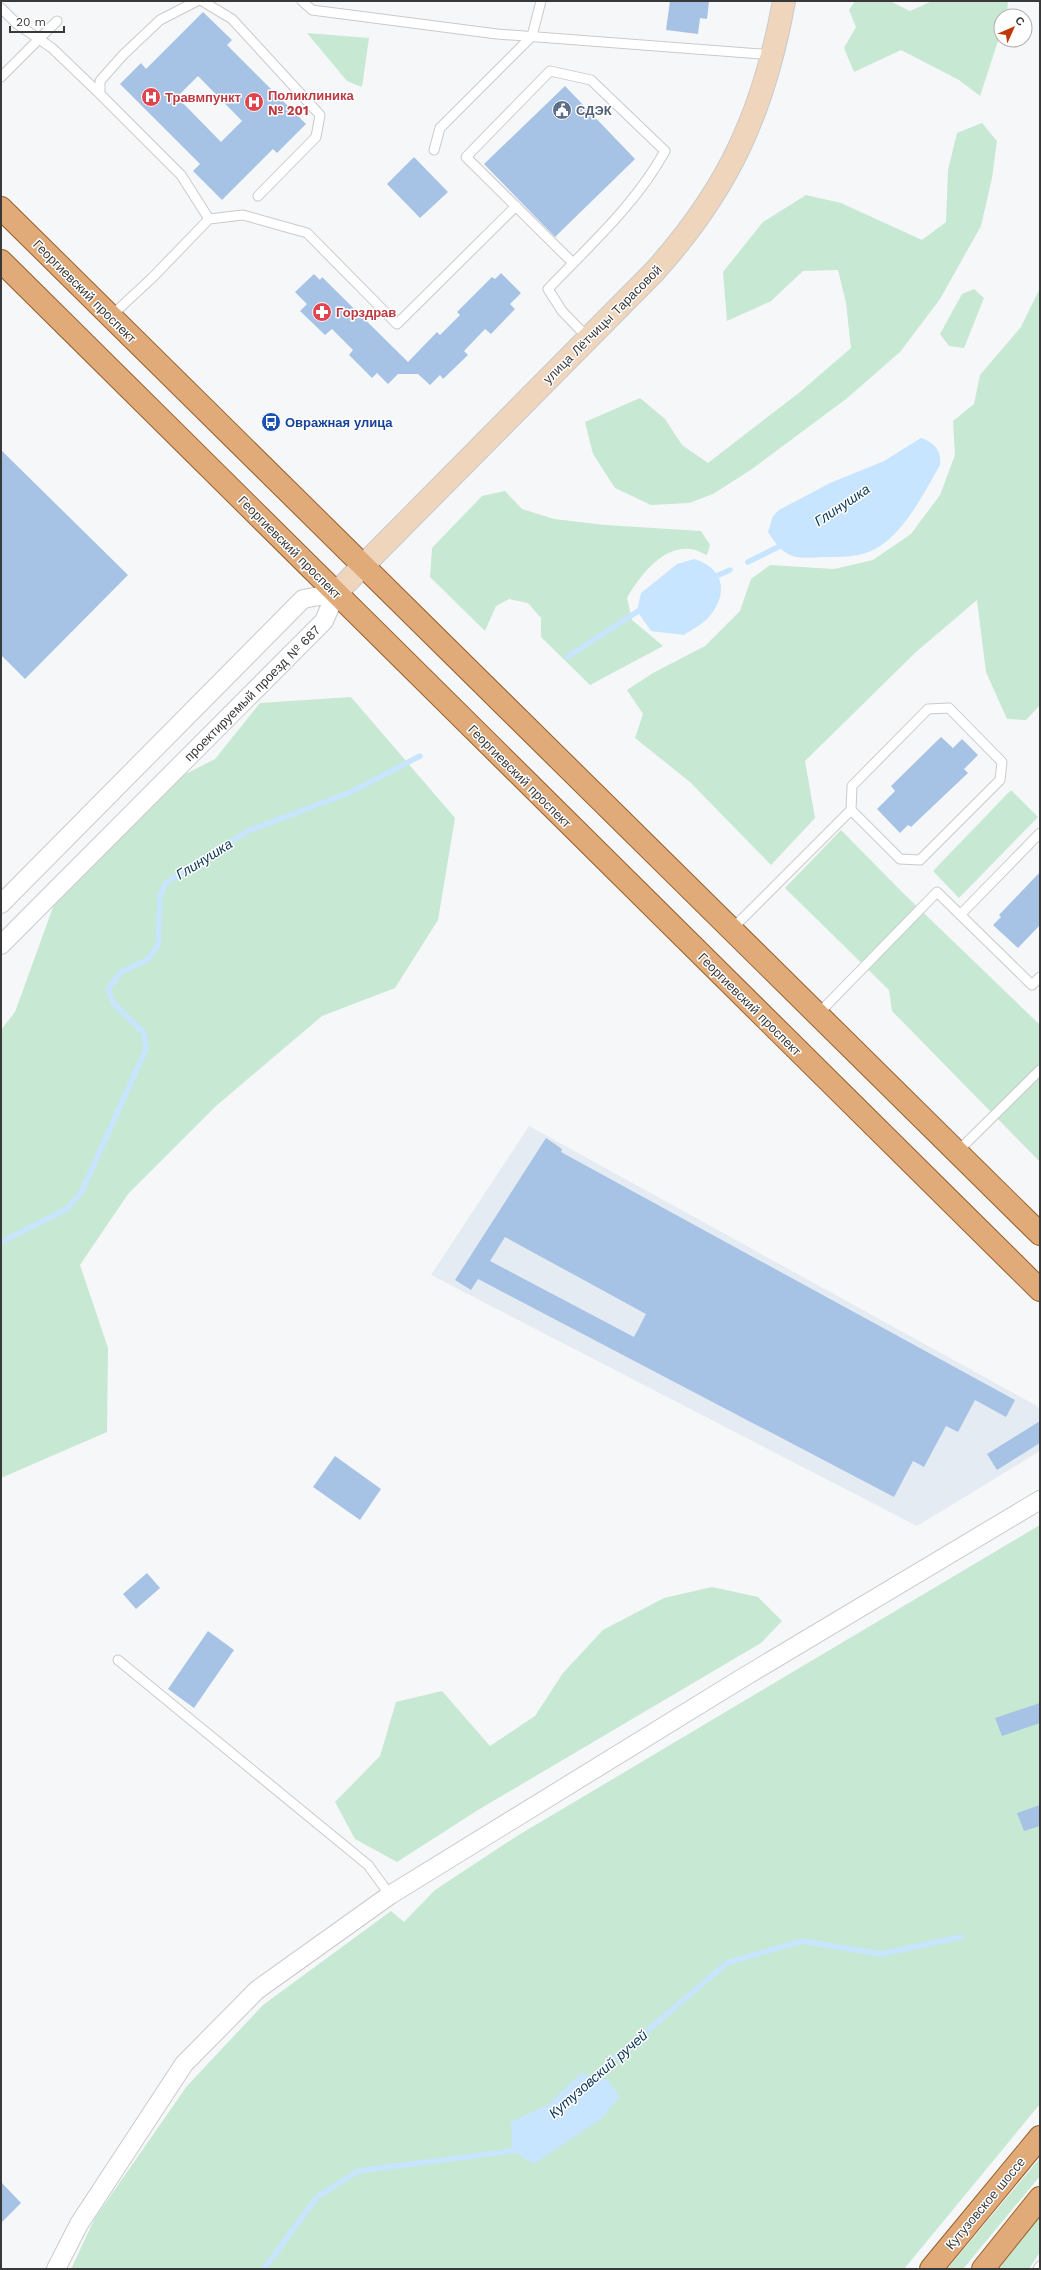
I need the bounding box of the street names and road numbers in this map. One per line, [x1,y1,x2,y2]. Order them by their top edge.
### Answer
street label: Георгиевский проспект [30,237,139,346]
street label: улица Лётчицы Тарасовой [540,262,665,387]
street label: Георгиевский проспект [235,493,344,602]
street label: проектируемый проезд № 687 [181,622,323,764]
street label: Георгиевский проспект [465,722,574,831]
street label: Георгиевский проспект [695,950,804,1059]
street label: Кутузовское шоссе [942,2154,1028,2252]

